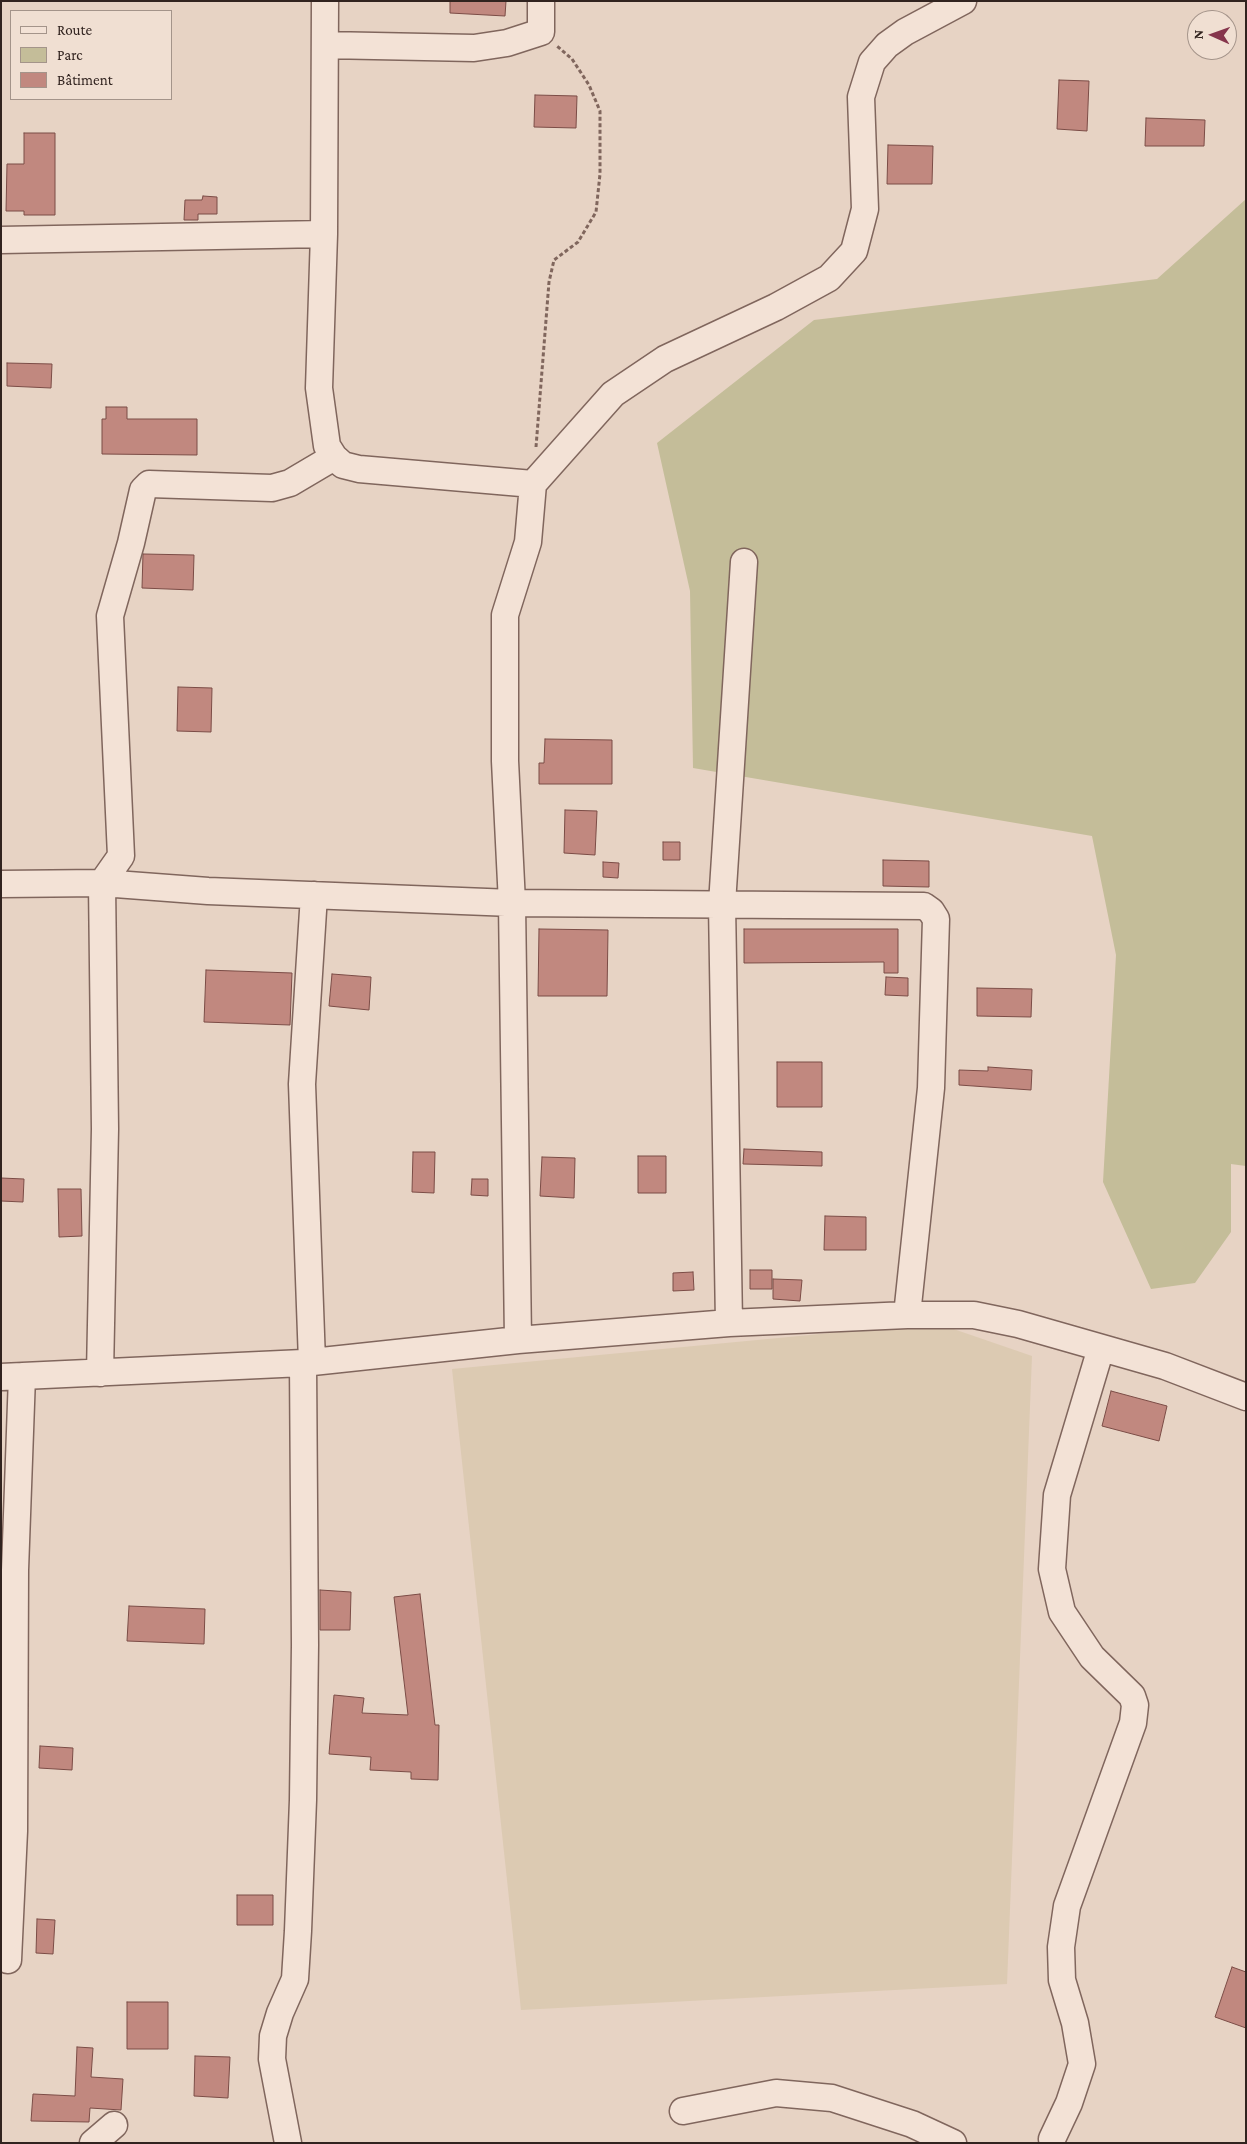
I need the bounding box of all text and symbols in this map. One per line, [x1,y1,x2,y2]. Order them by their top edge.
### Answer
legend [10,10,172,100]
north arrow [1187,10,1237,60]
text: Route [57,22,92,38]
text: N [1190,29,1206,40]
text: Parc [57,47,83,63]
text: Bâtiment [57,72,113,88]

